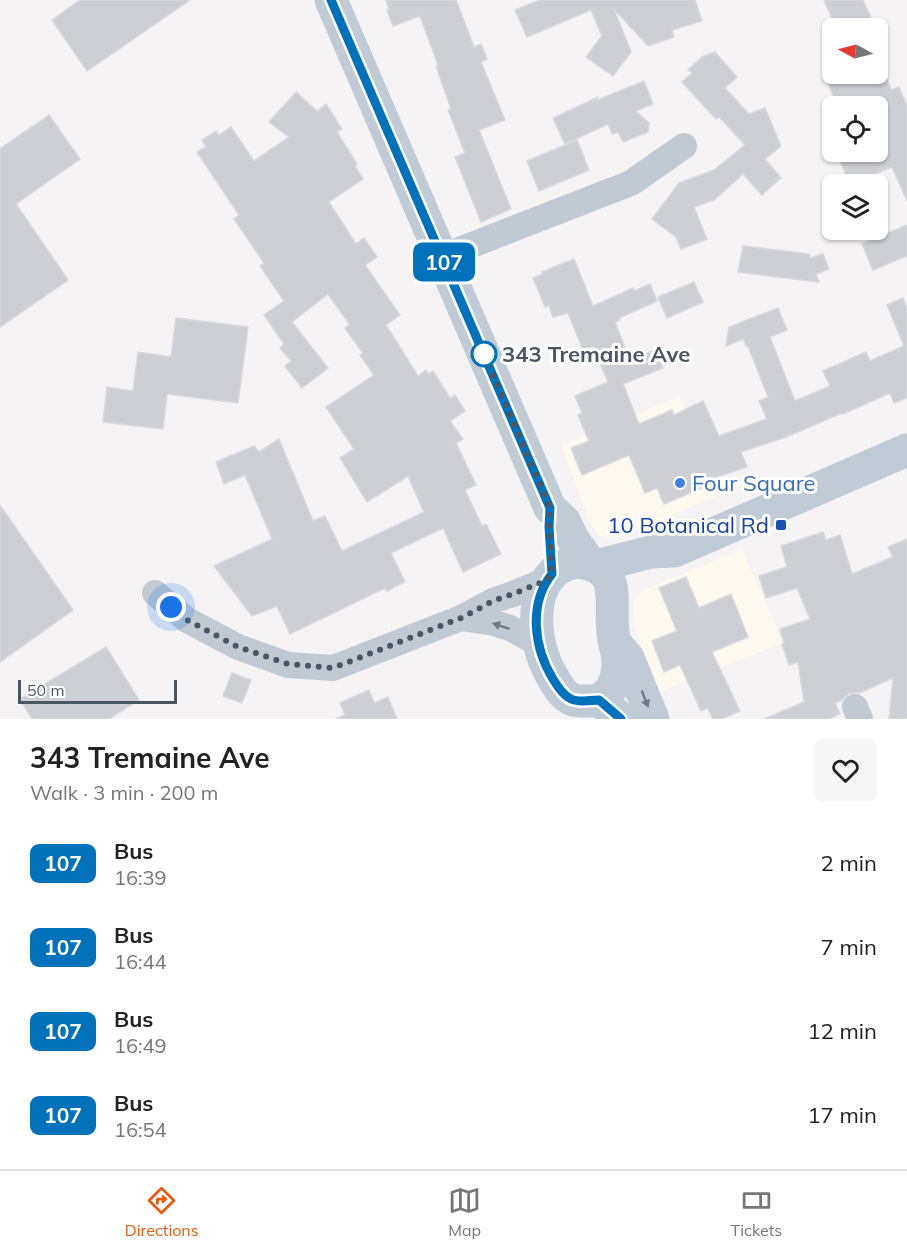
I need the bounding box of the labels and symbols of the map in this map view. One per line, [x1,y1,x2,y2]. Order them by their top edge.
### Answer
north arrow [822,18,888,84]
line badge: 107 [410,242,478,282]
place label: 343 Tremaine Ave [502,340,690,368]
marker: 343 Tremaine Ave [471,341,497,367]
place label: Four Square [692,469,816,497]
marker: Four Square [673,476,687,490]
place label: 10 Botanical Rd [607,511,769,539]
marker: 10 Botanical Rd [774,518,788,532]
your location [156,592,186,622]
one-way arrow [492,621,510,630]
scale bar [18,677,177,704]
one-way arrow [640,690,650,708]

